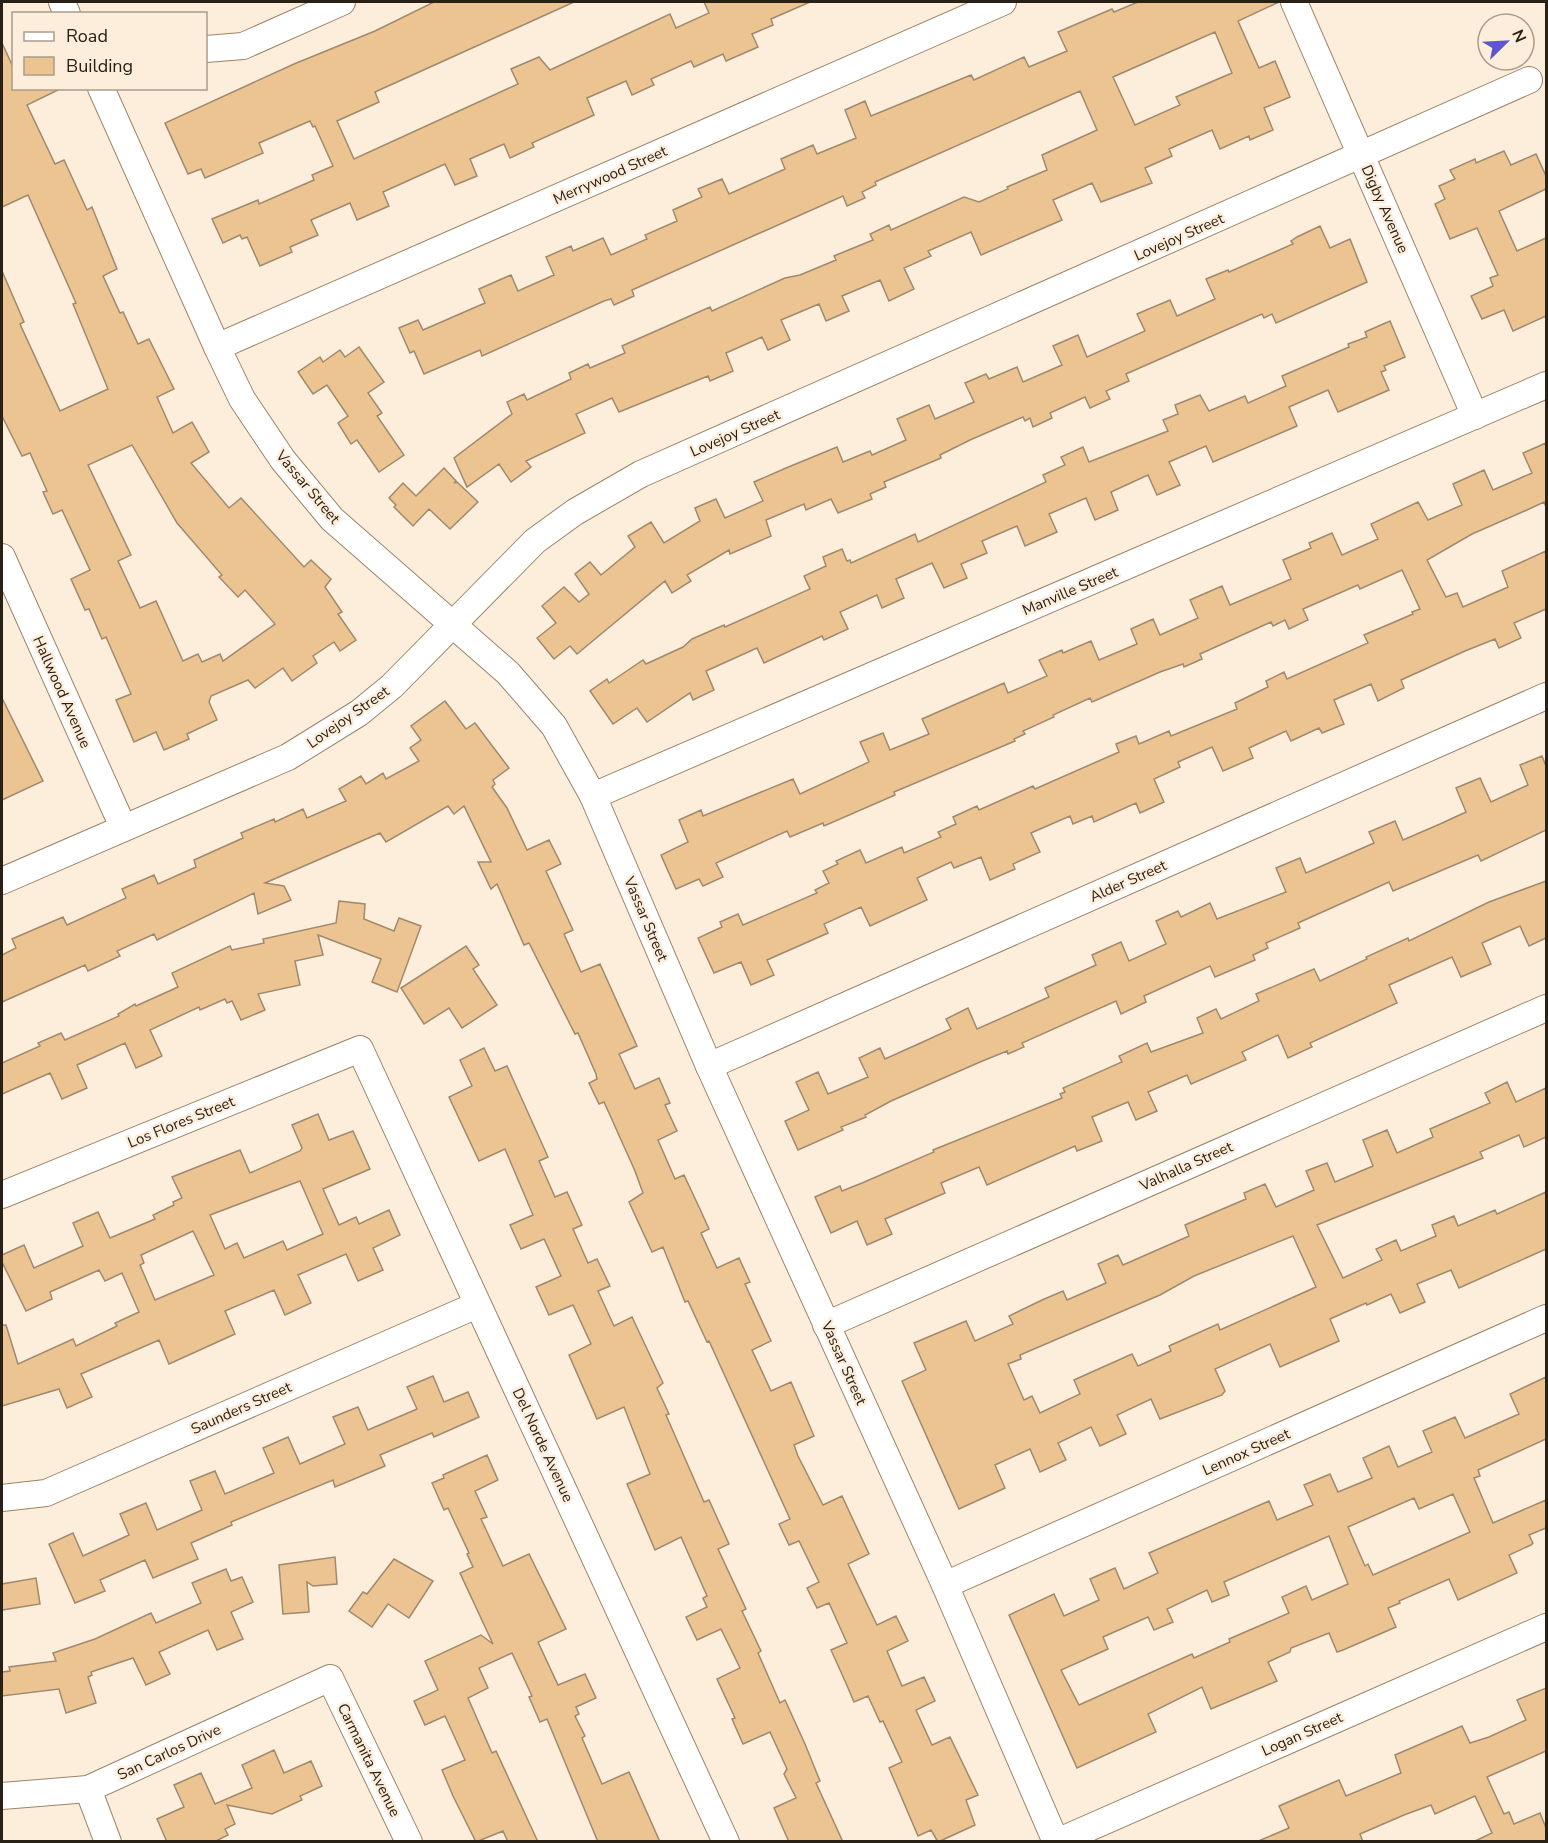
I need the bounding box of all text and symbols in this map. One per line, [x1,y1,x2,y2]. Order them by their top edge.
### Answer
legend [12,12,207,90]
north arrow [1476,12,1536,72]
text: Road [66,24,108,48]
text: N [1506,26,1531,46]
text: Building [66,54,133,78]
street label: Merrywood Street [550,141,671,209]
street label: Digby Avenue [1357,162,1413,256]
street label: Lovejoy Street [1131,208,1228,266]
street label: Lovejoy Street [687,404,784,462]
street label: Vassar Street [271,445,345,528]
street label: Manville Street [1019,562,1122,620]
street label: Hallwood Avenue [28,633,96,751]
street label: Lovejoy Street [303,681,394,753]
street label: Alder Street [1086,855,1170,907]
street label: Vassar Street [619,873,673,965]
street label: Los Flores Street [125,1091,238,1153]
street label: Valhalla Street [1135,1136,1236,1196]
street label: Vassar Street [816,1317,872,1409]
street label: Saunders Street [188,1377,295,1439]
street label: Del Norde Avenue [508,1385,578,1505]
street label: Lennox Street [1199,1423,1294,1480]
street label: Carmanita Avenue [333,1700,405,1820]
street label: Logan Street [1258,1707,1346,1761]
street label: San Carlos Drive [114,1719,224,1785]

